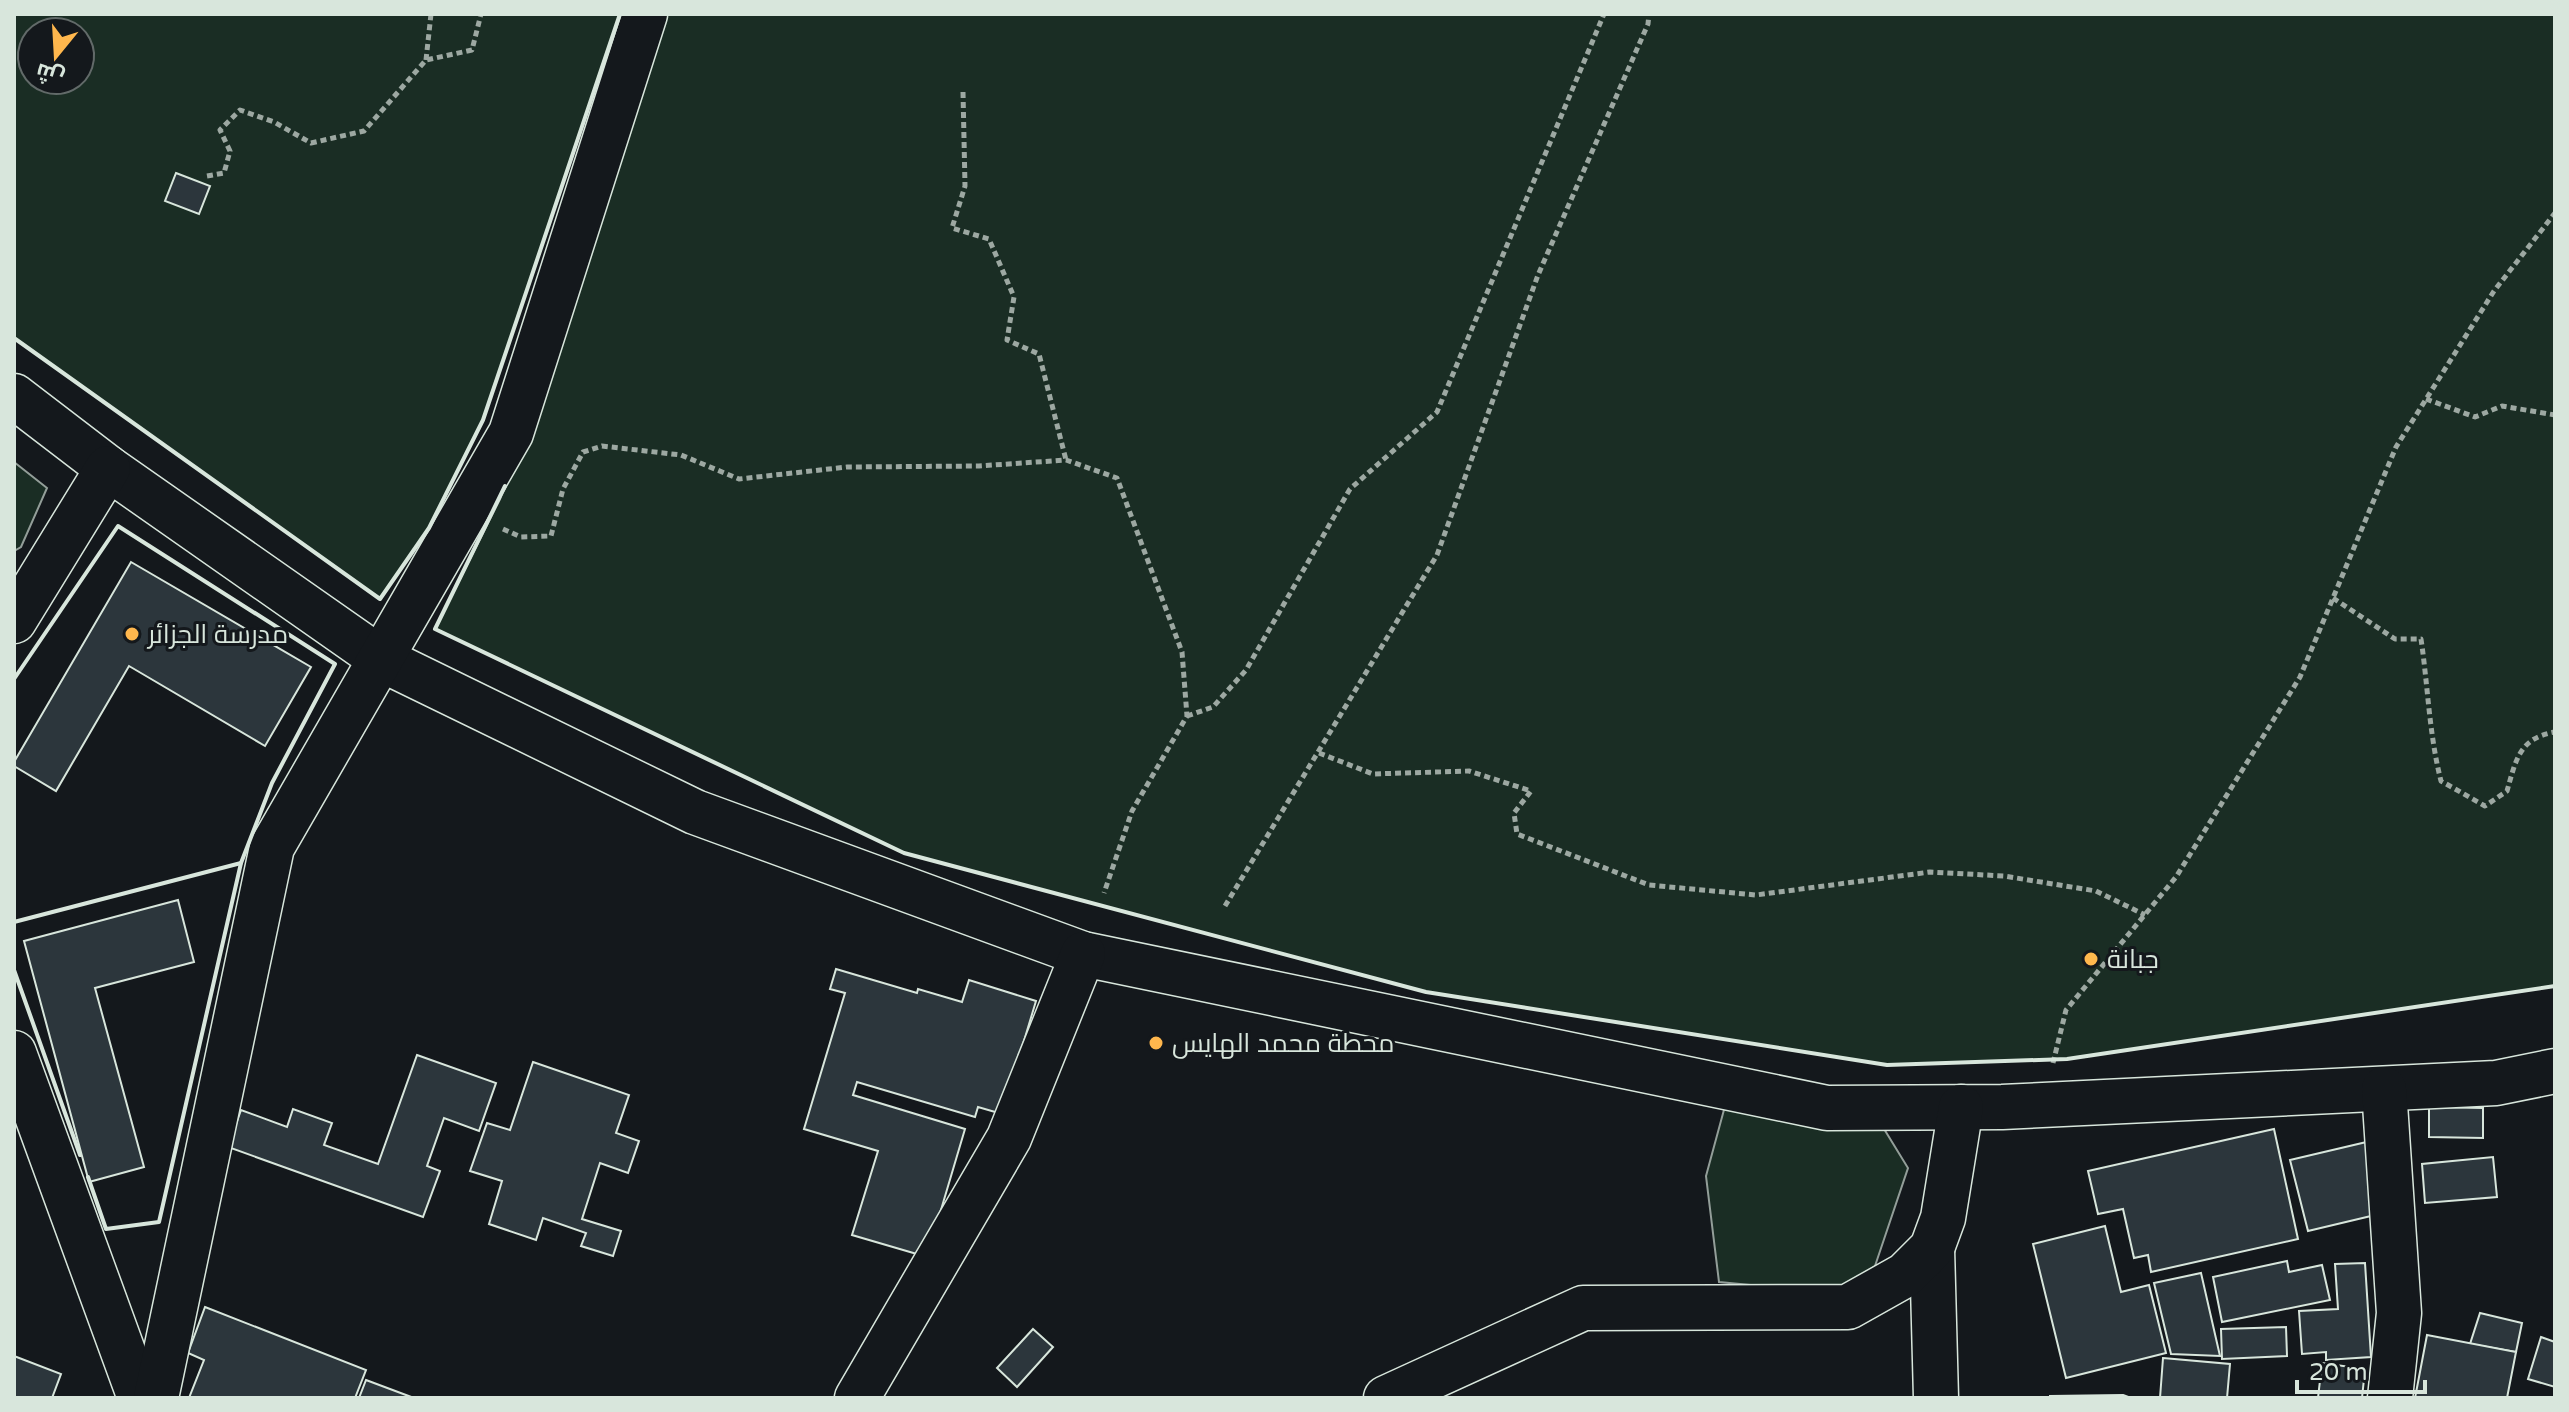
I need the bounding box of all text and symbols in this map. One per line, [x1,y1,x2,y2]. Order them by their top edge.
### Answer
north arrow [16,16,96,96]
text: ش [33,57,68,91]
place label: مدرسة الجزائر [146,619,288,650]
marker: مدرسة الجزائر [123,625,141,643]
place label: جبانة [2107,944,2159,975]
marker: جبانة [2082,950,2100,968]
place label: محطة محمد الهايس [1172,1028,1395,1059]
marker: محطة محمد الهايس [1147,1034,1165,1052]
scale bar [2297,1344,2425,1394]
text: 20 m [2309,1358,2367,1387]

